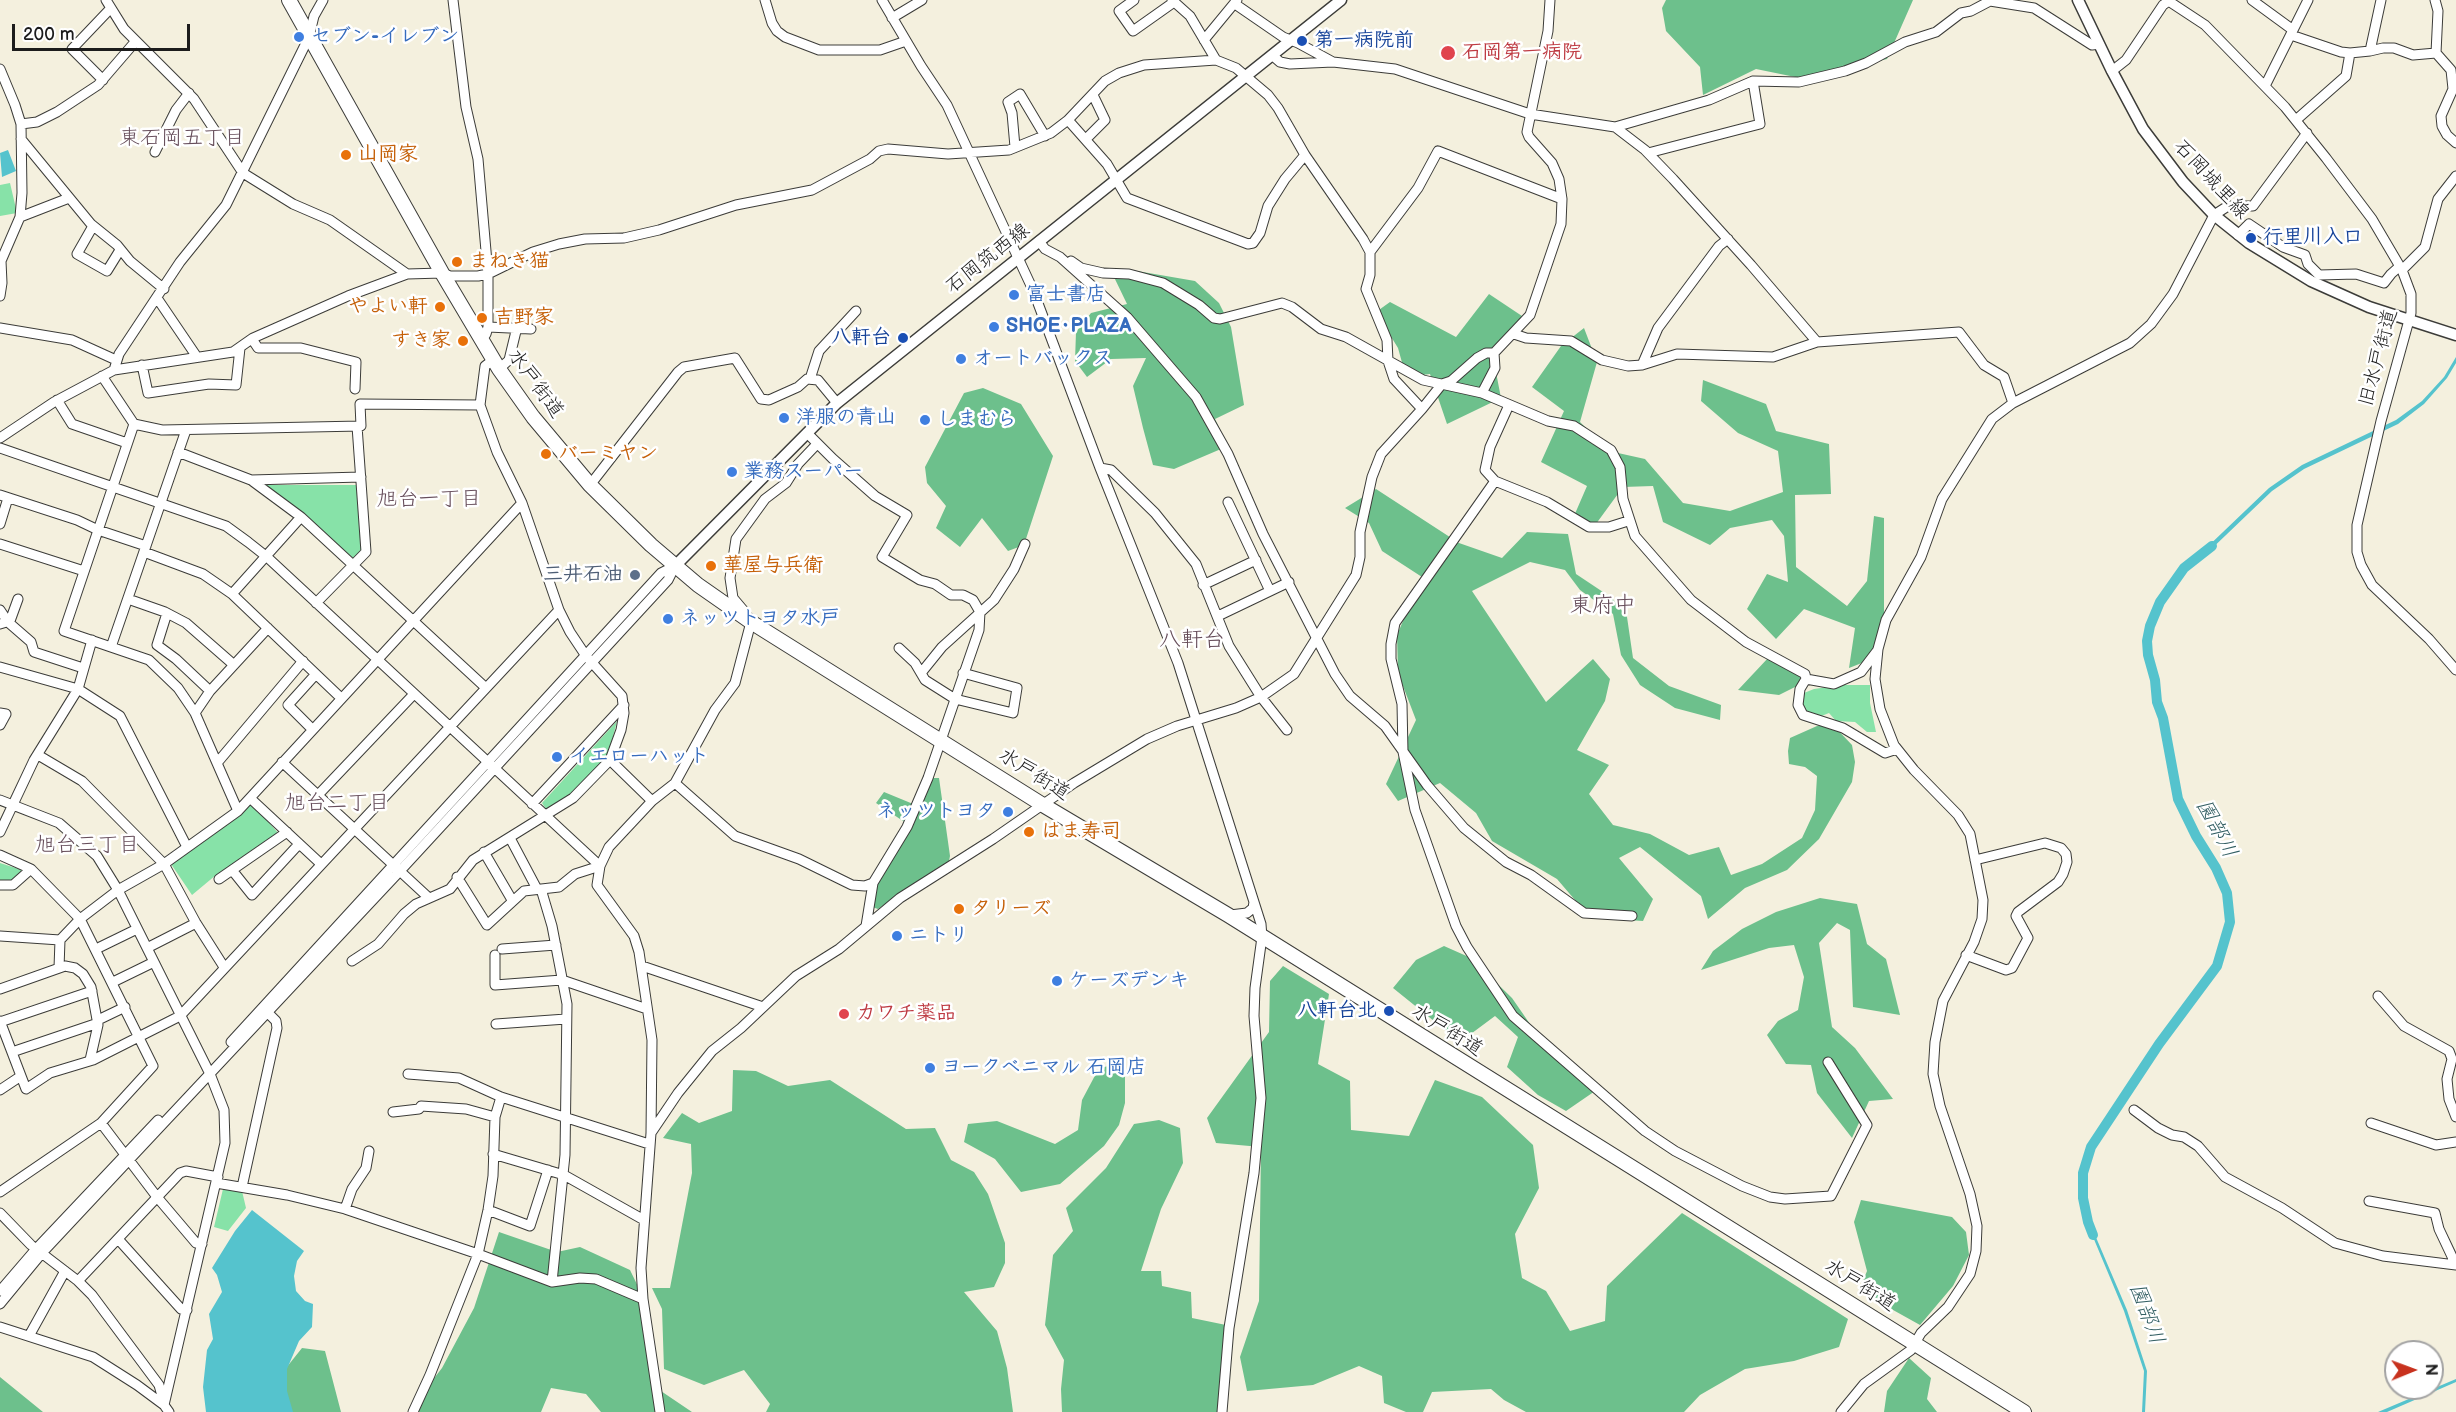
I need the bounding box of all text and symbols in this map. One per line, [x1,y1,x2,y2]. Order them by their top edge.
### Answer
scale bar [15,12,194,50]
text: 200 m [23,24,75,45]
place label: セブン-イレブン [311,25,459,49]
place label: 第一病院前 [1314,29,1414,53]
marker: セブン-イレブン [292,30,306,44]
marker: 第一病院前 [1295,34,1309,48]
place label: 石岡第一病院 [1462,41,1582,65]
marker: 石岡第一病院 [1439,44,1457,62]
district label: 東石岡五丁目 [119,126,245,152]
street label: 石岡城里線 [2168,135,2254,225]
place label: 山岡家 [358,143,418,167]
marker: 山岡家 [339,148,353,162]
street label: 石岡筑西線 [941,219,1035,299]
place label: 行里川入口 [2263,226,2363,250]
marker: 行里川入口 [2244,231,2258,245]
place label: まねき猫 [469,250,549,274]
marker: まねき猫 [450,255,464,269]
place label: 富士書店 [1026,283,1106,307]
marker: 富士書店 [1007,288,1021,302]
place label: やよい軒 [348,295,428,319]
marker: やよい軒 [433,300,447,314]
place label: 吉野家 [494,306,554,330]
street label: 旧水戸街道 [2354,307,2404,409]
marker: 吉野家 [475,311,489,325]
place label: SHOE･PLAZA [1006,315,1131,339]
marker: SHOE･PLAZA [987,320,1001,334]
place label: 八軒台 [831,326,891,350]
place label: すき家 [391,329,451,353]
marker: 八軒台 [896,331,910,345]
marker: すき家 [456,334,470,348]
street label: 水戸街道 [502,345,568,423]
place label: オートバックス [973,347,1113,371]
marker: オートバックス [954,352,968,366]
place label: 洋服の青山 [796,406,896,430]
place label: しまむら [937,408,1017,432]
marker: 洋服の青山 [777,411,791,425]
marker: しまむら [918,413,932,427]
place label: バーミヤン [558,442,658,466]
marker: バーミヤン [539,447,553,461]
place label: 業務スーパー [744,460,863,484]
marker: 業務スーパー [725,465,739,479]
district label: 旭台一丁目 [377,487,481,513]
place label: 華屋与兵衛 [723,554,823,578]
marker: 華屋与兵衛 [704,559,718,573]
place label: 三井石油 [543,563,623,587]
marker: 三井石油 [628,568,642,582]
district label: 東府中 [1570,593,1636,619]
place label: ネッツトヨタ水戸 [680,607,840,631]
marker: ネッツトヨタ水戸 [661,612,675,626]
district label: 八軒台 [1159,627,1225,653]
street label: 水戸街道 [994,744,1074,806]
place label: イエローハット [569,745,709,769]
marker: イエローハット [550,750,564,764]
district label: 旭台二丁目 [285,791,389,817]
water label: 園部川 [2190,795,2242,863]
place label: ネッツトヨタ [876,800,996,824]
marker: ネッツトヨタ [1001,805,1015,819]
place label: はま寿司 [1041,820,1121,844]
marker: はま寿司 [1022,825,1036,839]
district label: 旭台三丁目 [35,833,139,859]
place label: タリーズ [971,897,1051,921]
marker: タリーズ [952,902,966,916]
place label: ニトリ [909,924,969,948]
marker: ニトリ [890,929,904,943]
place label: ケーズデンキ [1069,969,1189,993]
marker: ケーズデンキ [1050,974,1064,988]
place label: 八軒台北 [1297,999,1377,1023]
street label: 水戸街道 [1407,1000,1487,1062]
place label: カワチ薬品 [856,1002,956,1026]
marker: 八軒台北 [1382,1004,1396,1018]
marker: カワチ薬品 [837,1007,851,1021]
place label: ヨークベニマル 石岡店 [942,1056,1146,1080]
marker: ヨークベニマル 石岡店 [923,1061,937,1075]
street label: 水戸街道 [1820,1255,1900,1317]
water label: 園部川 [2123,1280,2169,1348]
north arrow [2384,1340,2444,1400]
text: N [2421,1364,2440,1376]

